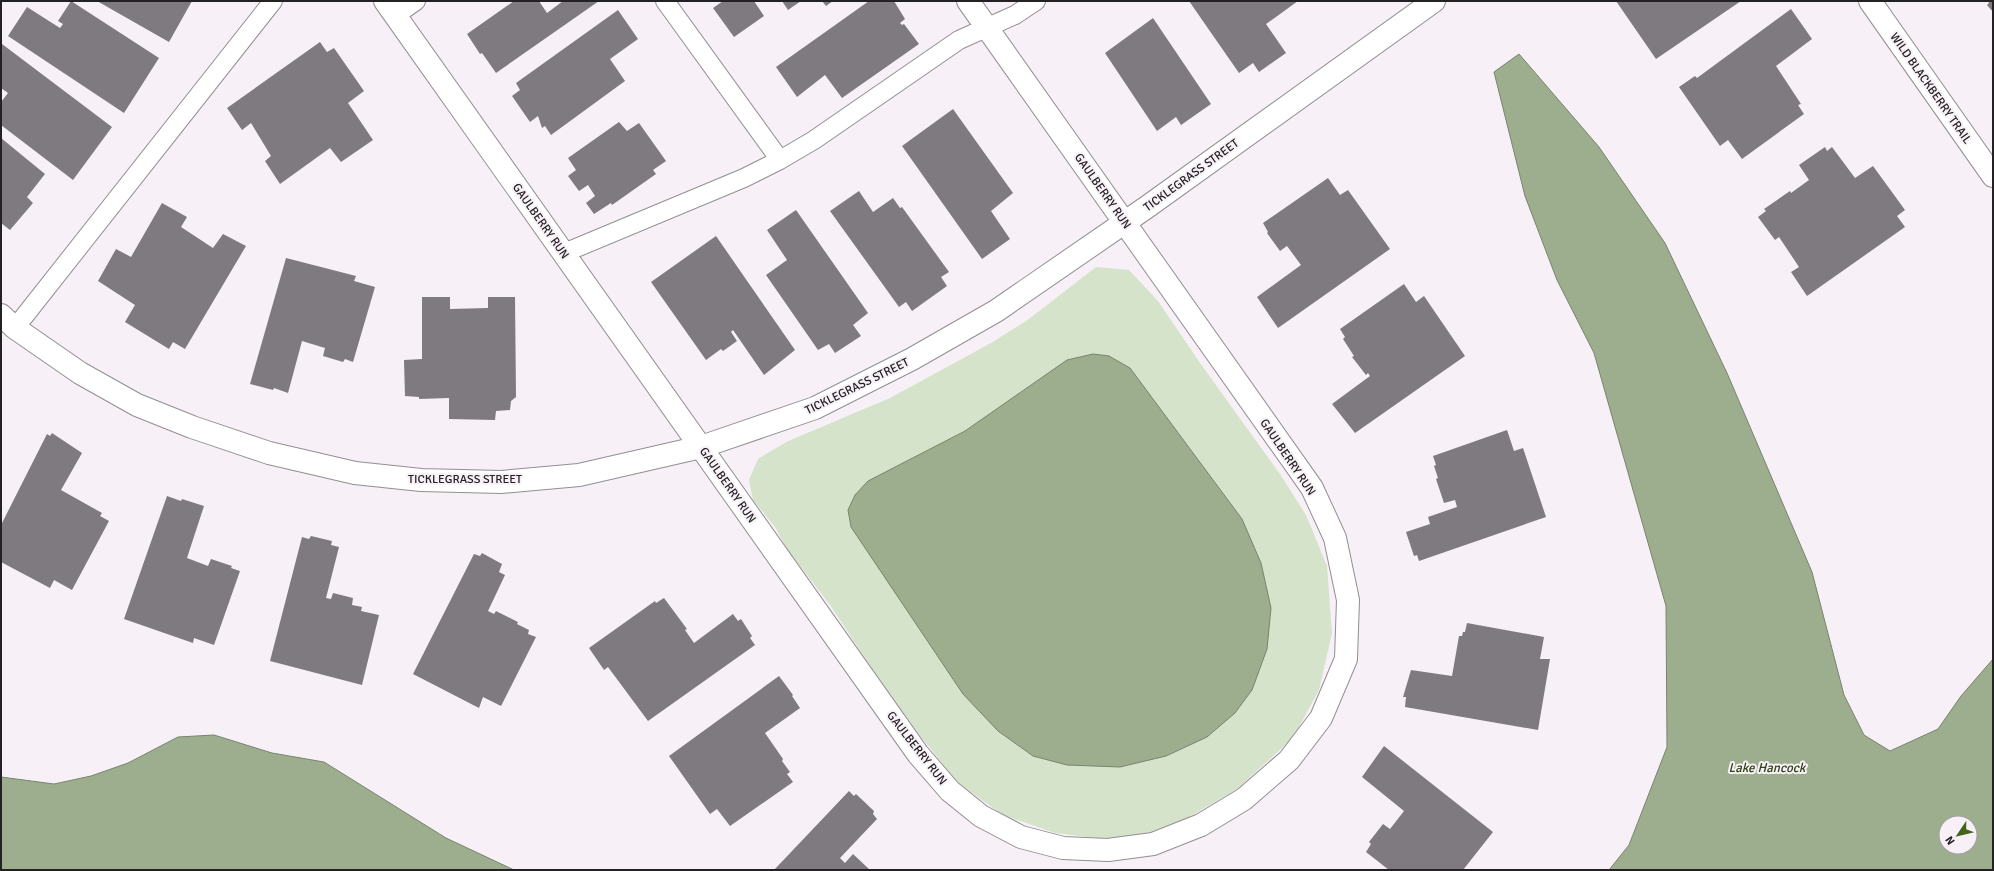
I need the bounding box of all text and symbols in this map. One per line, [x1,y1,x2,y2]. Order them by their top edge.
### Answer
street label: WILD BLACKBERRY TRAIL [1887,30,1975,147]
street label: TICKLEGRASS STREET [1141,136,1242,215]
street label: GAULBERRY RUN [1071,151,1134,232]
street label: GAULBERRY RUN [509,181,572,262]
street label: TICKLEGRASS STREET [803,355,912,418]
street label: GAULBERRY RUN [1256,416,1319,498]
street label: GAULBERRY RUN [696,445,759,526]
street label: TICKLEGRASS STREET [408,472,522,487]
street label: GAULBERRY RUN [883,709,950,788]
water label: Lake Hancock [1729,760,1807,776]
north arrow [1938,815,1978,855]
text: N [1943,834,1958,847]

